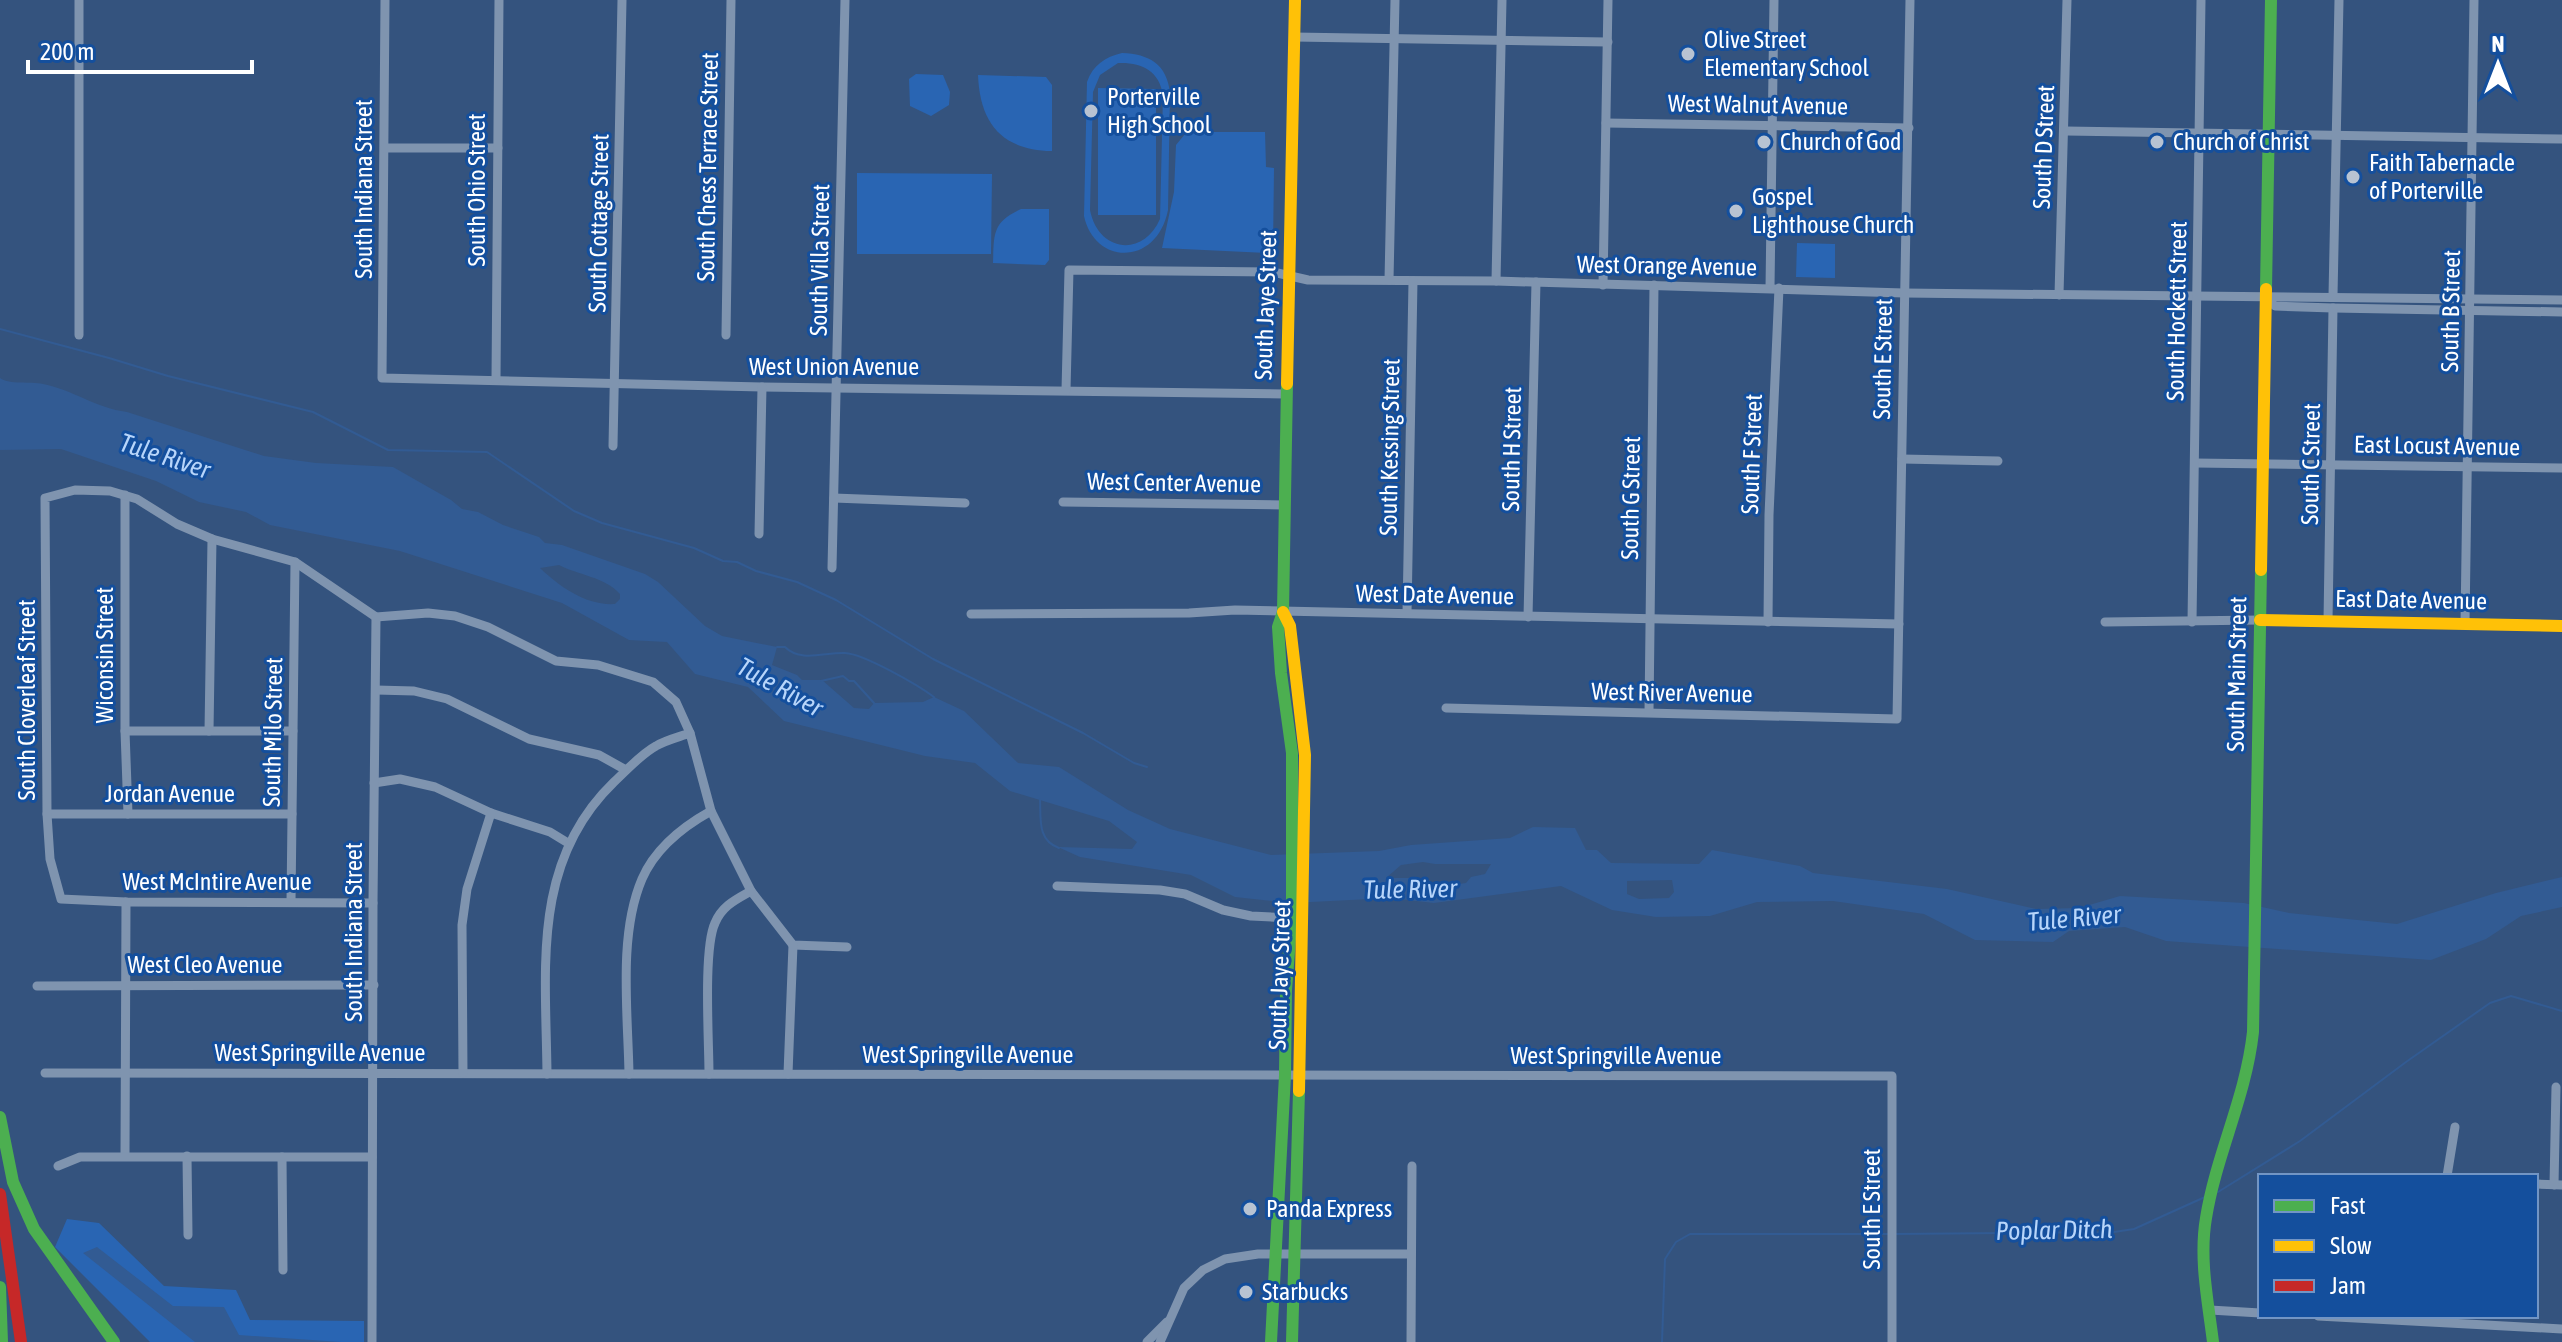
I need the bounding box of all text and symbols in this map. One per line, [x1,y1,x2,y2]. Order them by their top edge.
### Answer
scale bar [28,24,252,74]
north arrow [2458,24,2538,104]
place label: Olive Street Elementary School [1704,26,1870,81]
text: N [2492,31,2504,57]
text: 200 m [40,38,94,65]
marker: Olive Street Elementary School [1679,45,1697,63]
street label: South Chess Terrace Street [692,52,723,282]
place label: Porterville High School [1107,83,1212,138]
street label: South D Street [2028,84,2059,210]
street label: West Walnut Avenue [1668,89,1848,120]
street label: South Indiana Street [350,99,377,279]
marker: Porterville High School [1082,102,1100,120]
street label: South Ohio Street [463,113,490,267]
place label: Church of God [1780,128,1902,155]
place label: Church of Christ [2173,128,2310,155]
street label: South Cottage Street [583,133,614,312]
marker: Church of God [1755,133,1773,151]
marker: Church of Christ [2148,133,2166,151]
place label: Faith Tabernacle of Porterville [2369,149,2515,204]
marker: Faith Tabernacle of Porterville [2344,168,2362,186]
place label: Gospel Lighthouse Church [1752,183,1914,238]
street label: South Villa Street [805,184,834,336]
marker: Gospel Lighthouse Church [1727,202,1745,220]
street label: South Hockett Street [2161,221,2192,401]
street label: South Jaye Street [1249,229,1282,380]
street label: West Orange Avenue [1577,250,1757,281]
street label: South B Street [2436,250,2465,372]
street label: South E Street [1868,298,1897,420]
street label: West Union Avenue [749,353,919,380]
street label: South Kessing Street [1374,358,1405,536]
street label: South H Street [1497,386,1526,512]
street label: South F Street [1736,393,1767,515]
street label: South C Street [2296,403,2325,525]
water label: Tule River [116,427,215,485]
street label: East Locust Avenue [2354,431,2520,460]
street label: South G Street [1616,436,1645,560]
street label: West Center Avenue [1087,467,1261,498]
street label: West Date Avenue [1356,580,1514,609]
street label: East Date Avenue [2335,585,2487,614]
street label: Wiconsin Street [91,587,118,723]
street label: South Main Street [2222,596,2251,752]
street label: South Cloverleaf Street [13,599,40,801]
water label: Tule River [732,651,829,723]
street label: South Milo Street [258,657,287,807]
street label: West River Avenue [1591,678,1753,707]
street label: Jordan Avenue [105,780,235,807]
street label: South Indiana Street [340,842,367,1022]
street label: West McIntire Avenue [122,868,312,895]
water label: Tule River [1363,873,1458,905]
street label: South Jaye Street [1263,899,1296,1050]
water label: Tule River [2026,899,2123,937]
street label: West Cleo Avenue [128,951,282,978]
street label: West Springville Avenue [215,1039,425,1066]
street label: West Springville Avenue [863,1041,1073,1068]
street label: West Springville Avenue [1511,1042,1721,1069]
street label: South E Street [1858,1148,1885,1269]
legend [2258,1174,2538,1318]
text: Fast [2330,1192,2366,1219]
place label: Panda Express [1266,1195,1392,1222]
marker: Panda Express [1241,1200,1259,1218]
water label: Poplar Ditch [1995,1214,2113,1246]
text: Slow [2330,1232,2372,1259]
text: Jam [2330,1272,2366,1299]
place label: Starbucks [1262,1278,1348,1305]
marker: Starbucks [1237,1283,1255,1301]

